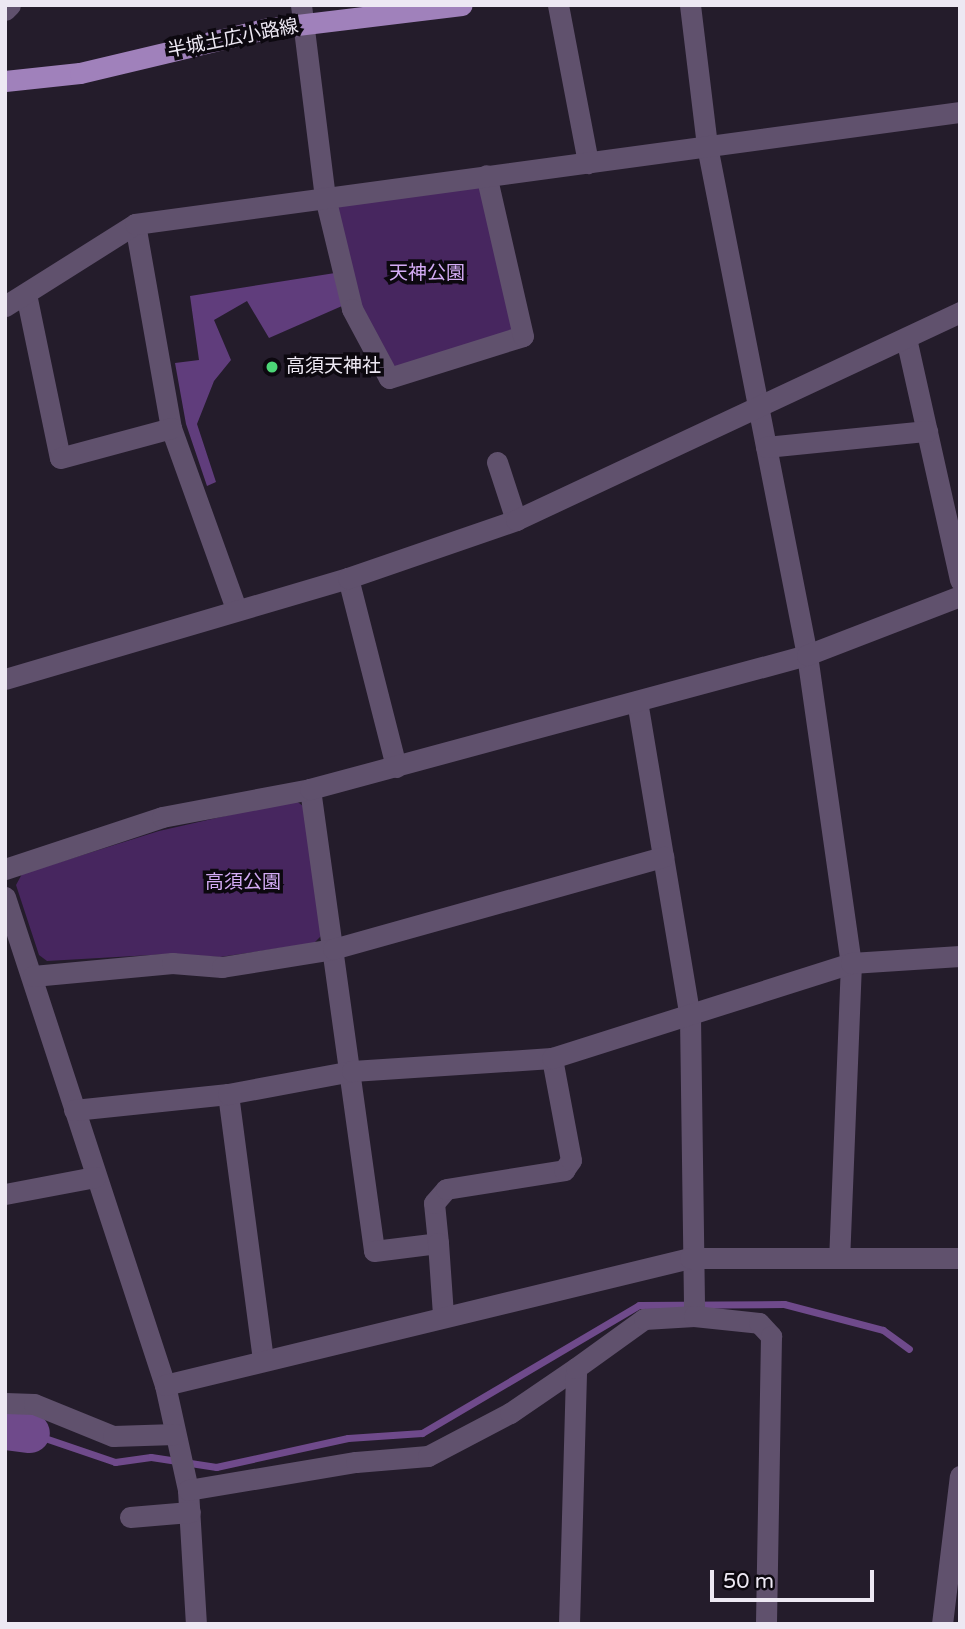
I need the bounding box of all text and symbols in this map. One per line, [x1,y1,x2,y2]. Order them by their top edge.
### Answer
street label: 半城土広小路線 [166,15,300,63]
park label: 天神公園 [389,263,465,285]
place label: 高須天神社 [286,356,381,378]
marker: 高須天神社 [264,359,280,375]
park label: 高須公園 [205,872,281,894]
scale bar [713,1556,878,1600]
text: 50 m [723,1569,774,1594]

